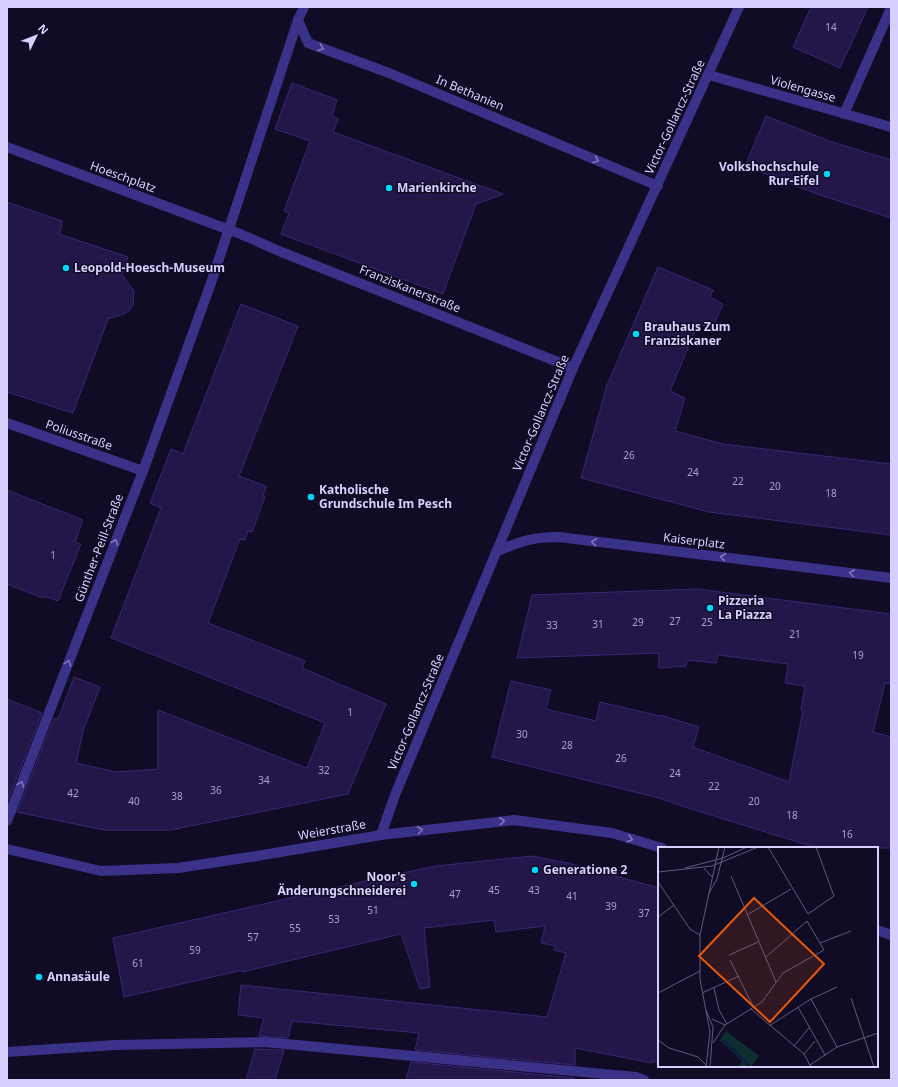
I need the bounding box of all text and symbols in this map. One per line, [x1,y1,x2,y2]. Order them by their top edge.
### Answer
north arrow [16,16,56,56]
text: N [35,20,52,37]
house number: 14 [825,20,837,34]
one-way arrow [317,43,324,51]
street label: Victor-Gollancz-Straße [640,56,709,177]
street label: In Bethanien [434,71,507,115]
street label: Violengasse [768,71,838,106]
one-way arrow [593,155,600,163]
street label: Hoeschplatz [88,157,159,196]
place label: Volkshochschule Rur-Eifel [719,158,819,189]
marker: Volkshochschule Rur-Eifel [822,169,832,179]
place label: Marienkirche [397,179,477,196]
marker: Marienkirche [384,183,394,193]
place label: Leopold-Hoesch-Museum [74,259,225,276]
street label: Franziskanerstraße [357,260,464,317]
marker: Leopold-Hoesch-Museum [61,263,71,273]
place label: Brauhaus Zum Franziskaner [644,318,730,349]
marker: Brauhaus Zum Franziskaner [631,329,641,339]
street label: Victor-Gollancz-Straße [508,352,573,474]
street label: Poliusstraße [43,415,115,454]
house number: 26 [623,448,635,462]
house number: 24 [687,465,699,479]
house number: 22 [732,474,744,488]
house number: 20 [769,479,781,493]
place label: Katholische Grundschule Im Pesch [319,481,452,512]
house number: 18 [825,486,837,500]
street label: Günther-Peill-Straße [70,491,127,604]
marker: Katholische Grundschule Im Pesch [306,492,316,502]
street label: Kaiserplatz [662,528,726,553]
one-way arrow [111,538,119,545]
one-way arrow [591,538,597,547]
house number: 1 [50,548,56,562]
one-way arrow [720,553,726,562]
one-way arrow [849,569,855,578]
place label: Pizzeria La Piazza [718,592,772,623]
marker: Pizzeria La Piazza [705,603,715,613]
house number: 27 [669,614,681,628]
house number: 29 [632,615,644,629]
house number: 25 [701,615,713,629]
house number: 31 [592,617,604,631]
house number: 33 [546,618,558,632]
house number: 21 [789,627,801,641]
house number: 19 [852,648,864,662]
street label: Victor-Gollancz-Straße [383,651,448,773]
one-way arrow [64,660,72,667]
house number: 1 [347,705,353,719]
house number: 30 [516,727,528,741]
house number: 28 [561,738,573,752]
house number: 26 [615,751,627,765]
house number: 32 [318,763,330,777]
house number: 24 [669,766,681,780]
house number: 34 [258,773,270,787]
house number: 22 [708,779,720,793]
one-way arrow [17,781,25,788]
house number: 36 [210,783,222,797]
house number: 42 [67,786,79,800]
house number: 38 [171,789,183,803]
house number: 40 [128,794,140,808]
house number: 20 [748,794,760,808]
house number: 18 [786,808,798,822]
street label: Weierstraße [297,815,367,844]
one-way arrow [499,817,505,826]
one-way arrow [417,826,423,835]
house number: 16 [841,827,853,841]
one-way arrow [627,834,634,843]
inset map [658,847,878,1067]
place label: Generatione 2 [543,861,628,878]
marker: Generatione 2 [530,865,540,875]
place label: Noor's Änderungschneiderei [277,868,406,899]
marker: Noor's Änderungschneiderei [409,879,419,889]
house number: 45 [488,883,500,897]
house number: 43 [528,883,540,897]
house number: 47 [449,887,461,901]
house number: 41 [566,889,578,903]
house number: 39 [605,899,617,913]
house number: 51 [367,903,379,917]
house number: 37 [638,906,650,920]
house number: 53 [328,912,340,926]
house number: 55 [289,921,301,935]
house number: 57 [247,930,259,944]
house number: 59 [189,943,201,957]
house number: 61 [132,956,144,970]
place label: Annasäule [47,968,110,985]
marker: Annasäule [34,972,44,982]

